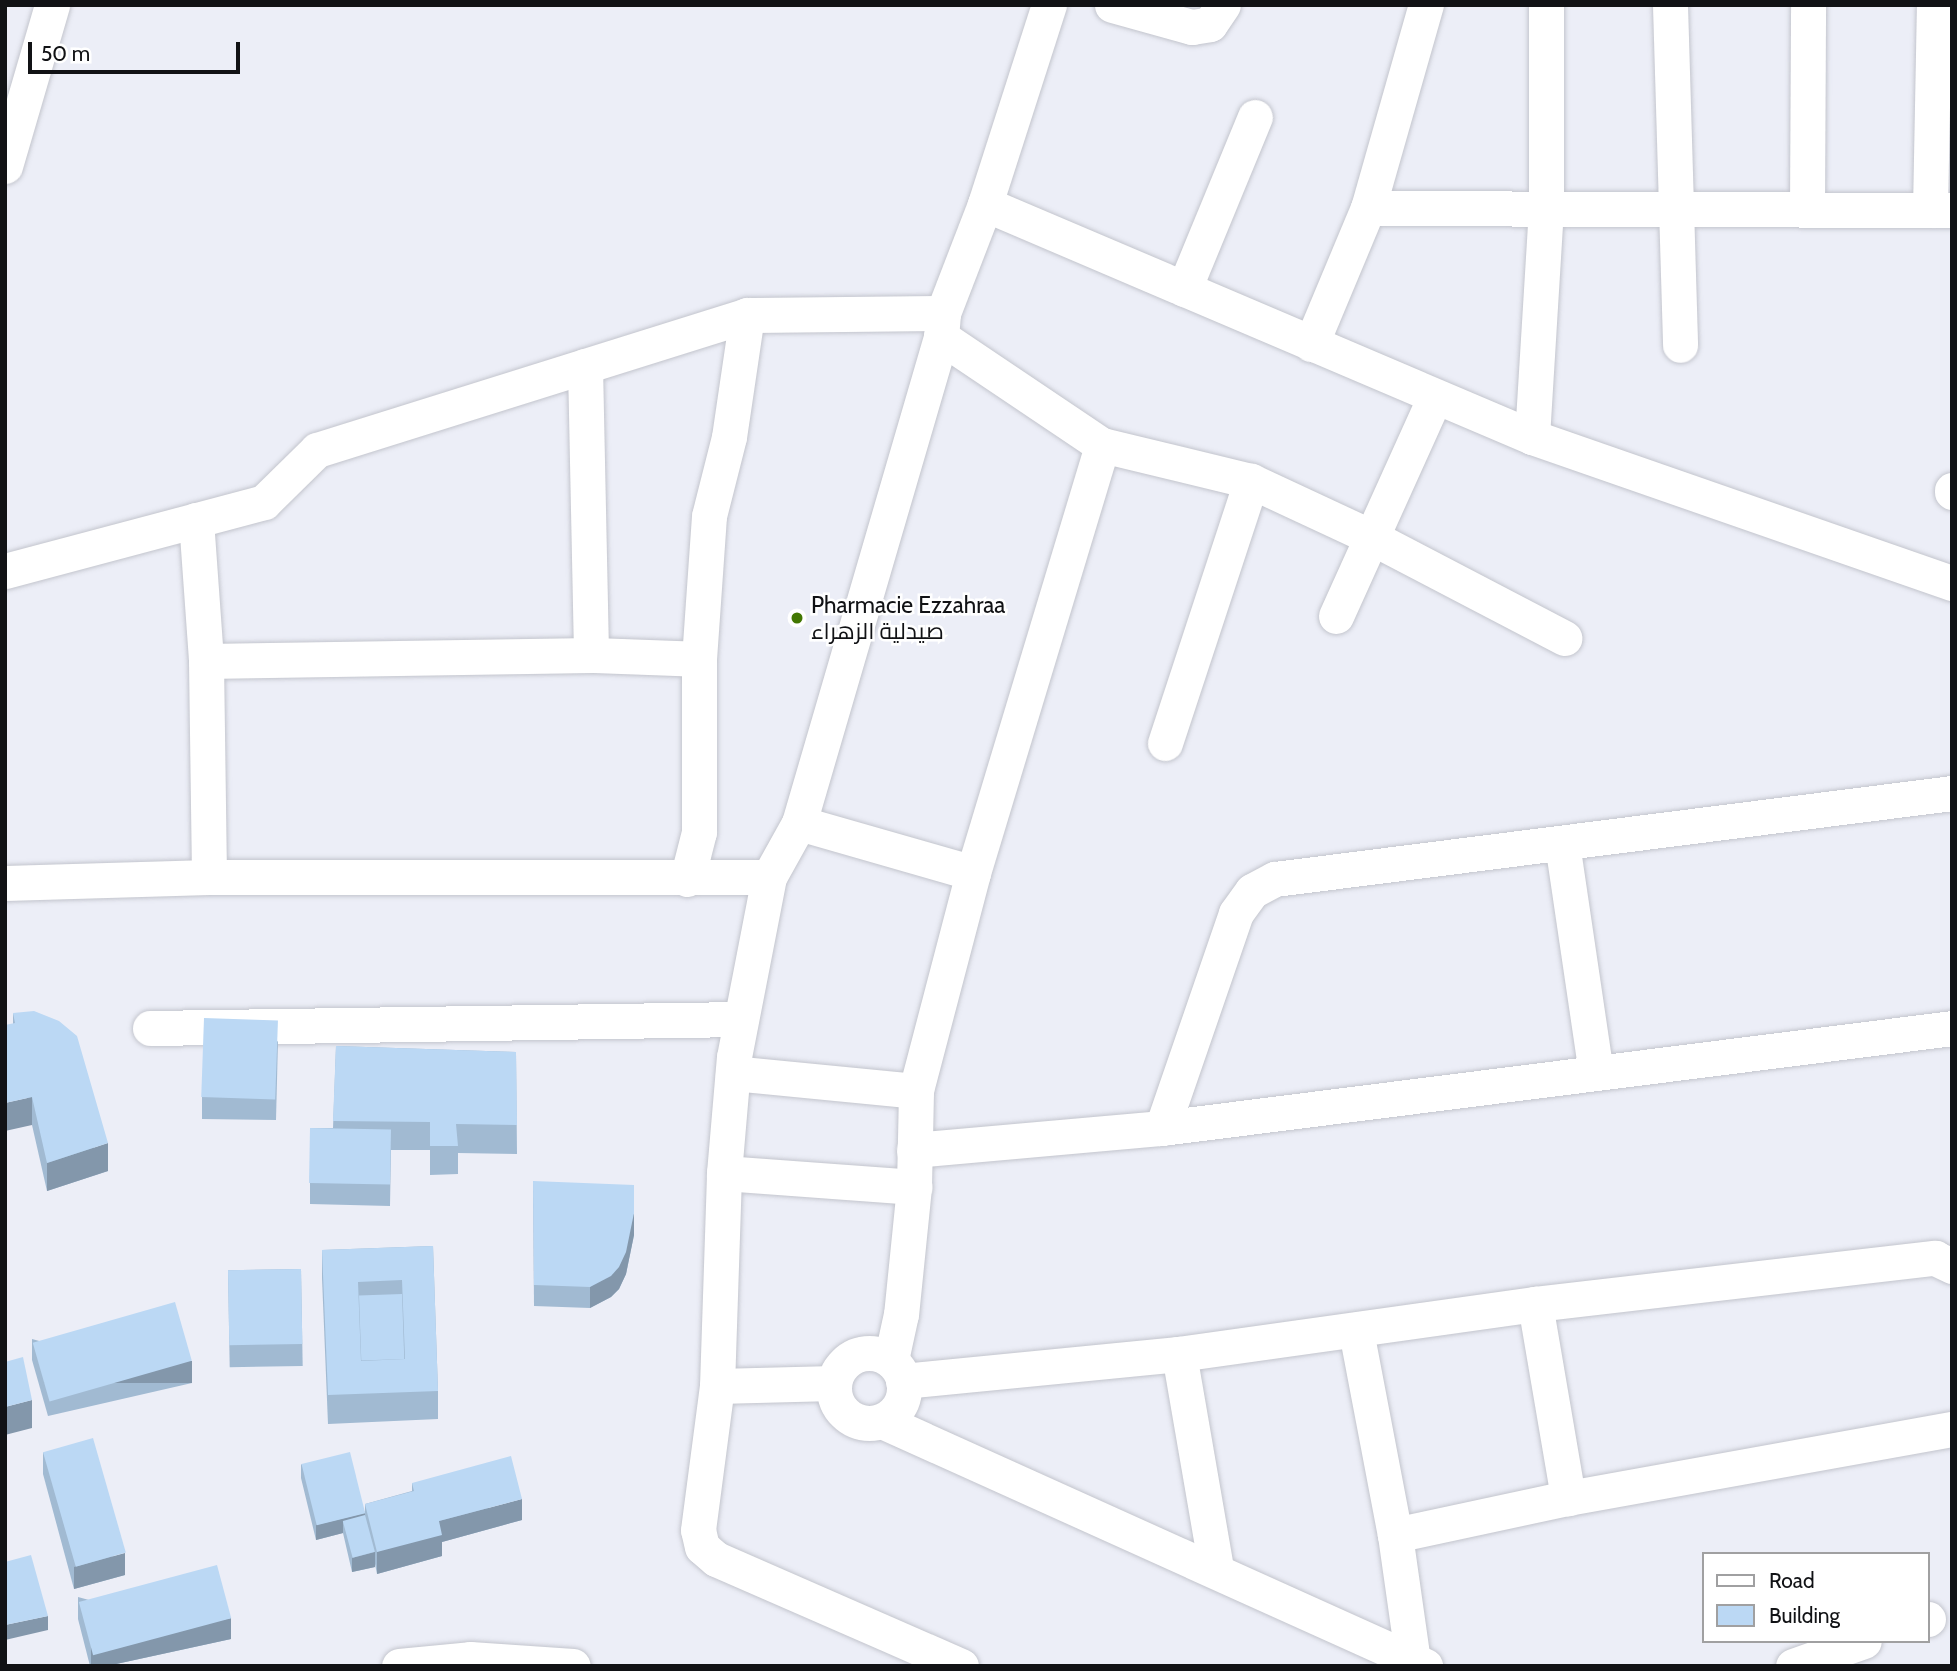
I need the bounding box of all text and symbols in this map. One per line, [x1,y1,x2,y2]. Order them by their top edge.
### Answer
scale bar [32,28,243,72]
text: 50 m [41,41,90,66]
place label: Pharmacie Ezzahraa صيدلية الزهراء [811,591,1005,645]
marker: Pharmacie Ezzahraa صيدلية الزهراء [789,610,805,626]
legend [1702,1552,1929,1643]
text: Road [1769,1568,1815,1593]
text: Building [1769,1603,1840,1628]

